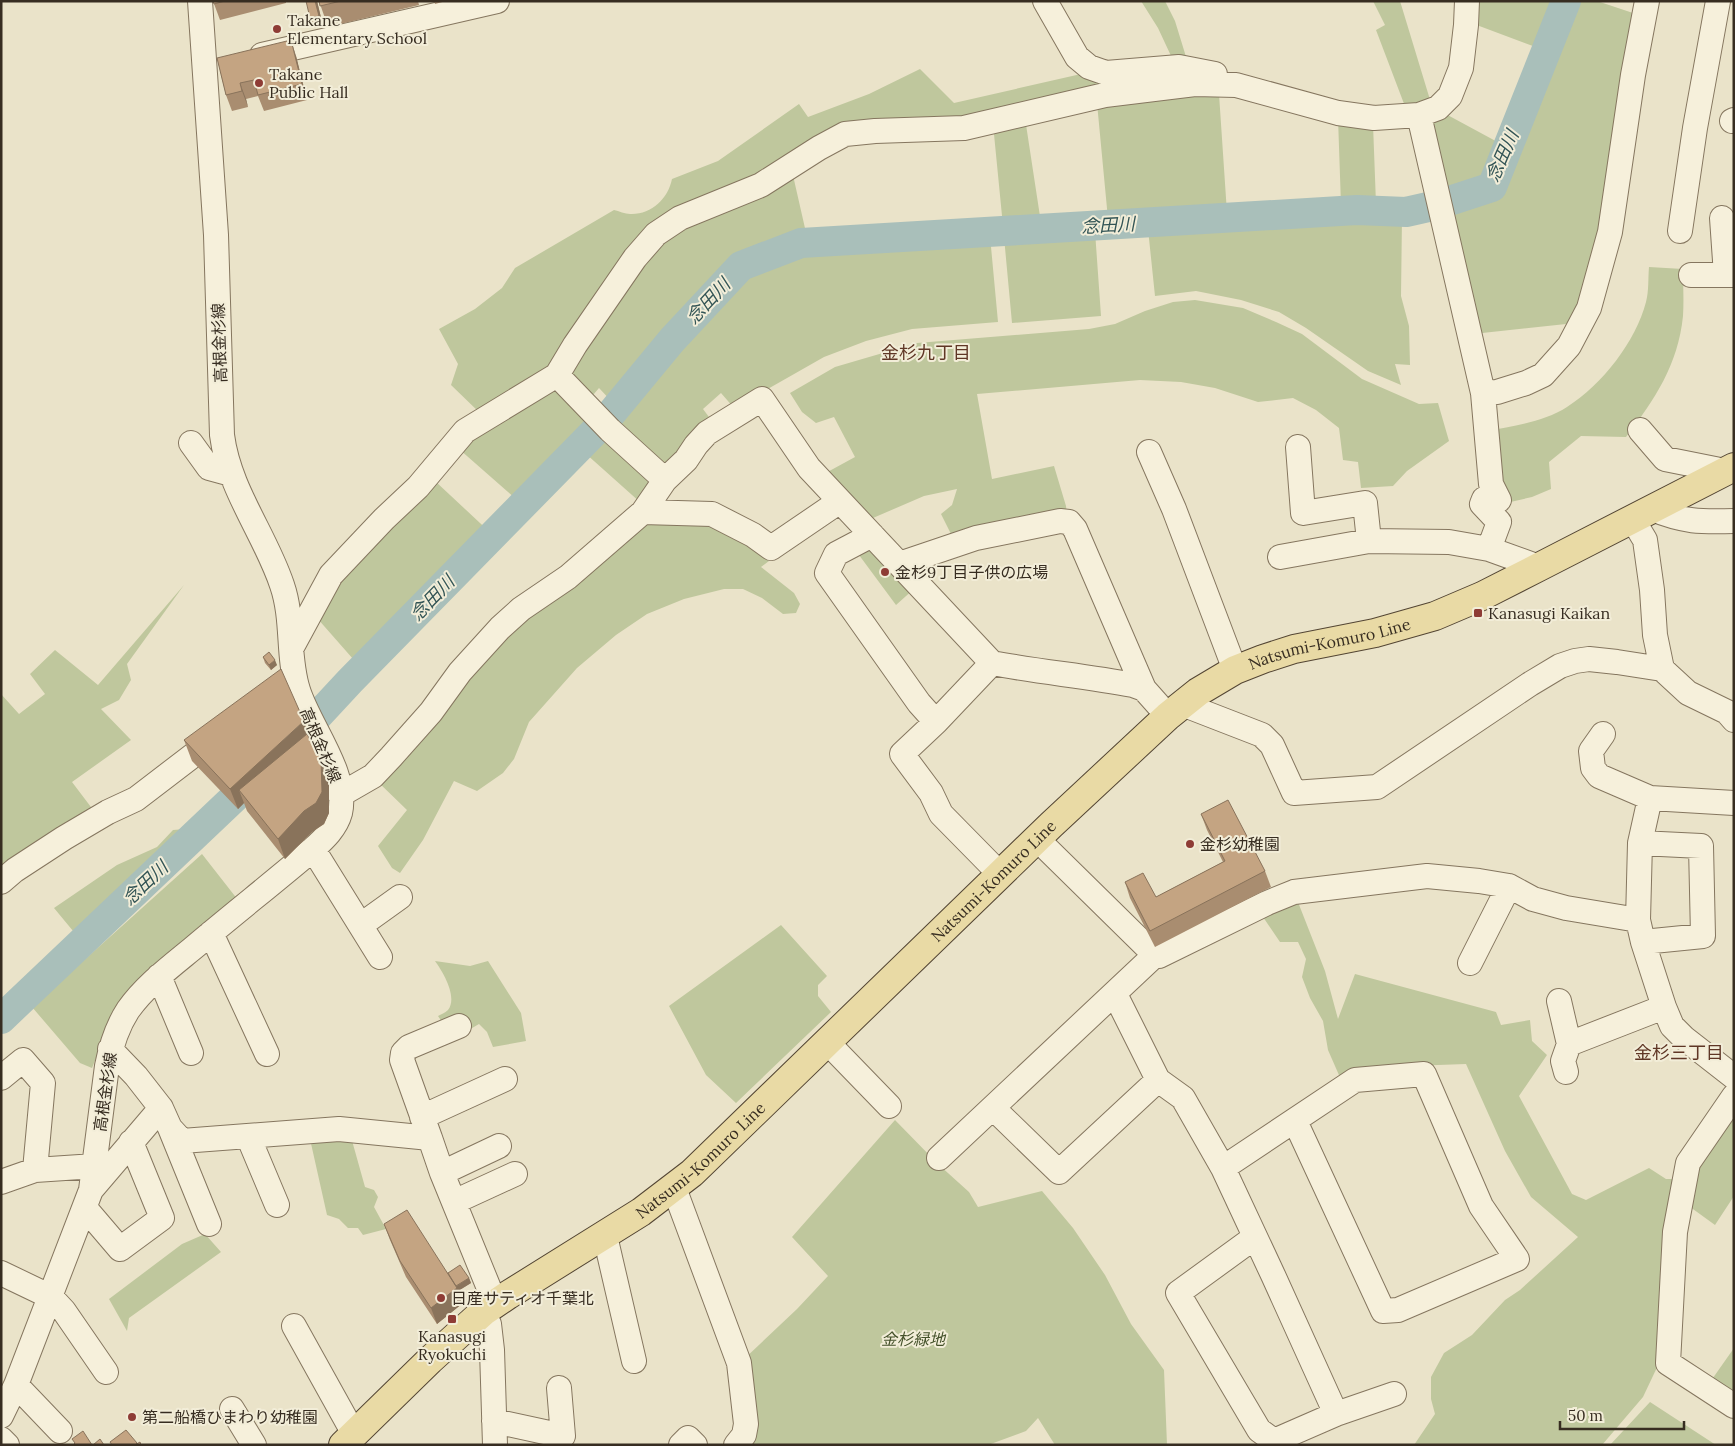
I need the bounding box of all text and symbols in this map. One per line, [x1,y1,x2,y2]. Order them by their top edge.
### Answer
place label: Takane Elementary School [287,10,427,48]
marker: Takane Elementary School [271,23,283,35]
place label: Takane Public Hall [269,64,348,102]
marker: Takane Public Hall [253,77,265,89]
water label: 念田川 [1481,125,1524,185]
water label: 念田川 [1080,212,1138,238]
water label: 念田川 [681,272,736,329]
street label: 高根金杉線 [208,303,230,383]
district label: 金杉九丁目 [881,341,971,364]
place label: 金杉9丁目子供の広場 [895,562,1048,582]
marker: 金杉9丁目子供の広場 [879,566,891,578]
water label: 念田川 [405,569,460,625]
place label: Kanasugi Kaikan [1488,603,1611,623]
marker: Kanasugi Kaikan [1472,607,1484,619]
street label: Natsumi-Komuro Line [1245,613,1413,674]
street label: 高根金杉線 [296,704,346,786]
street label: Natsumi-Komuro Line [927,816,1060,946]
place label: 金杉幼稚園 [1200,834,1280,854]
marker: 金杉幼稚園 [1184,838,1196,850]
water label: 念田川 [117,855,174,910]
district label: 金杉三丁目 [1634,1041,1724,1064]
street label: 高根金杉線 [90,1051,120,1133]
street label: Natsumi-Komuro Line [631,1097,769,1223]
place label: 日産サティオ千葉北 [451,1288,594,1308]
marker: 日産サティオ千葉北 [435,1292,447,1304]
marker: Kanasugi Ryokuchi [446,1313,458,1325]
place label: Kanasugi Ryokuchi [418,1326,486,1364]
park label: 金杉緑地 [881,1329,947,1349]
scale bar [1560,1398,1684,1430]
text: 50 m [1568,1406,1603,1425]
place label: 第二船橋ひまわり幼稚園 [142,1407,318,1427]
marker: 第二船橋ひまわり幼稚園 [126,1411,138,1423]

